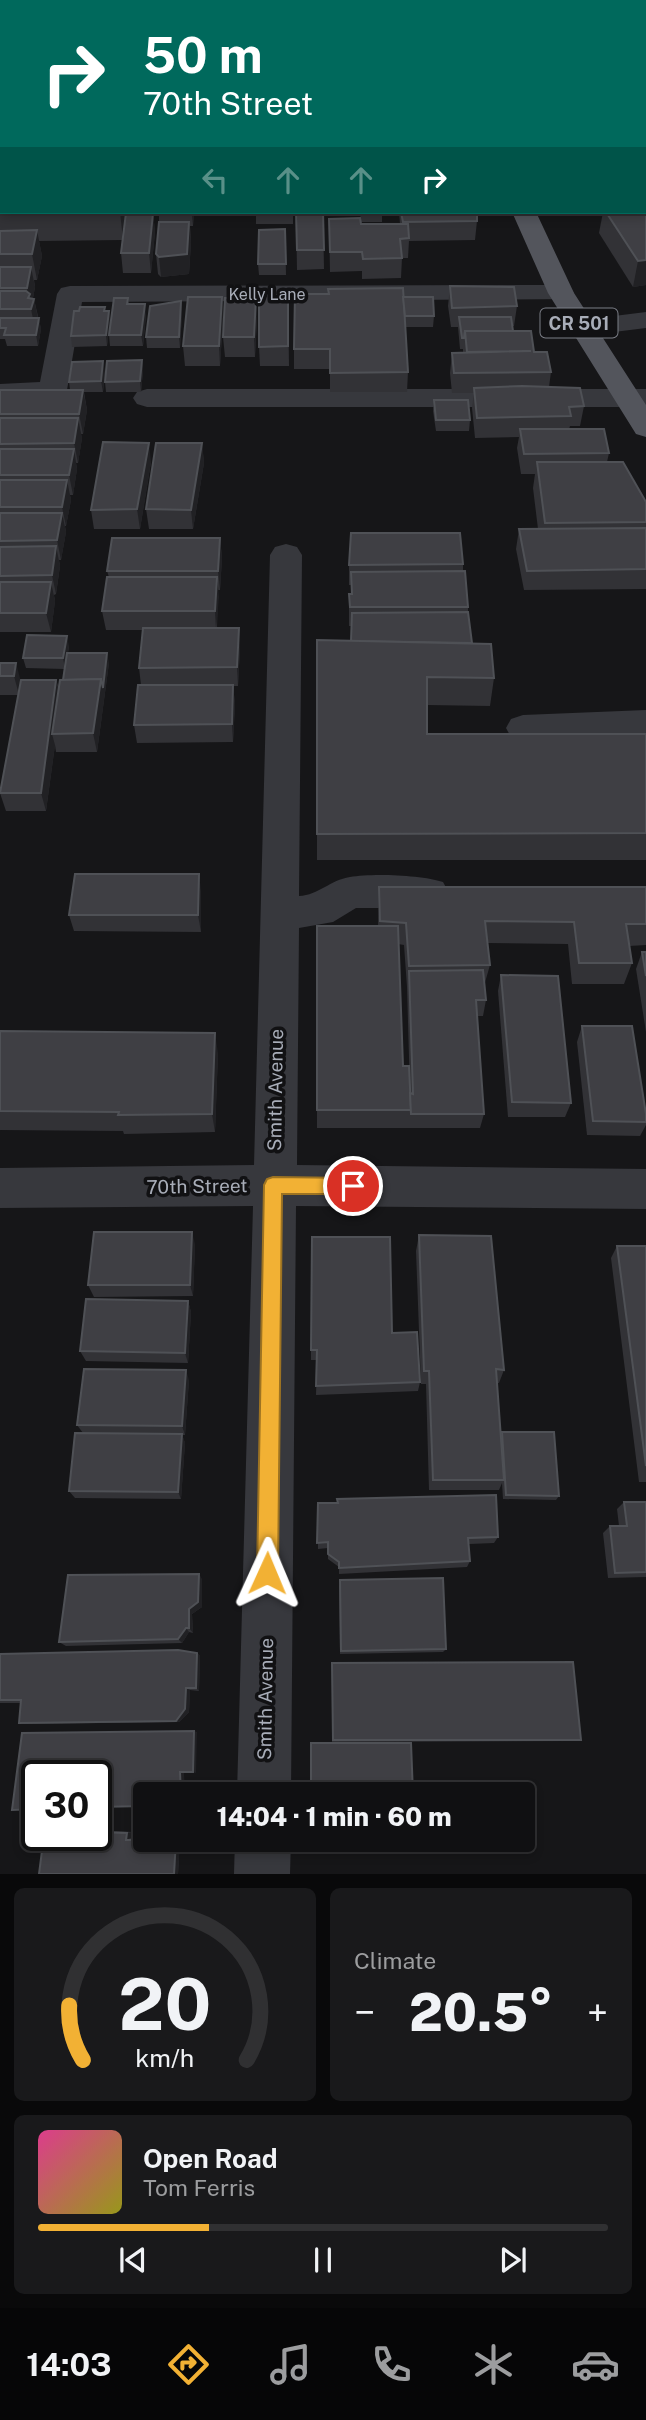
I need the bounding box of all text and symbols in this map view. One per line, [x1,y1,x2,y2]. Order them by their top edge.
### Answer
text: 50 m [143,26,263,84]
icon: right [28,28,119,119]
text: 70th Street [143,85,313,122]
icon: left [196,161,234,199]
icon: ahead [269,161,307,199]
icon: ahead [342,161,380,199]
icon: right [415,161,453,199]
street label: Kelly Lane [228,285,306,304]
road number: CR 501 [540,309,618,338]
street label: Smith Avenue [263,1029,287,1151]
pin [323,1156,383,1216]
icon: arrive [334,1167,372,1205]
street label: 70th Street [146,1174,248,1198]
position arrow [230,1536,304,1610]
street label: Smith Avenue [253,1638,277,1760]
speed limit sign: 30 [21,1760,112,1851]
text: 14:04 · 1 min · 60 m [216,1801,452,1832]
text: Climate [354,1947,436,1974]
text: 20 [118,1962,212,2047]
text: 20.5° [409,1982,553,2043]
text: − [354,1990,375,2035]
text: + [587,1990,608,2035]
text: km/h [136,2043,194,2073]
text: Open Road [143,2143,278,2174]
text: Tom Ferris [143,2174,255,2201]
icon: previous [114,2241,152,2279]
icon: pause [304,2241,342,2279]
icon: next [494,2241,532,2279]
icon: directions [164,2340,213,2389]
icon: music [266,2340,315,2389]
icon: phone [367,2340,416,2389]
icon: climate [469,2340,518,2389]
icon: car [571,2340,620,2389]
text: 14:03 [26,2346,111,2383]

